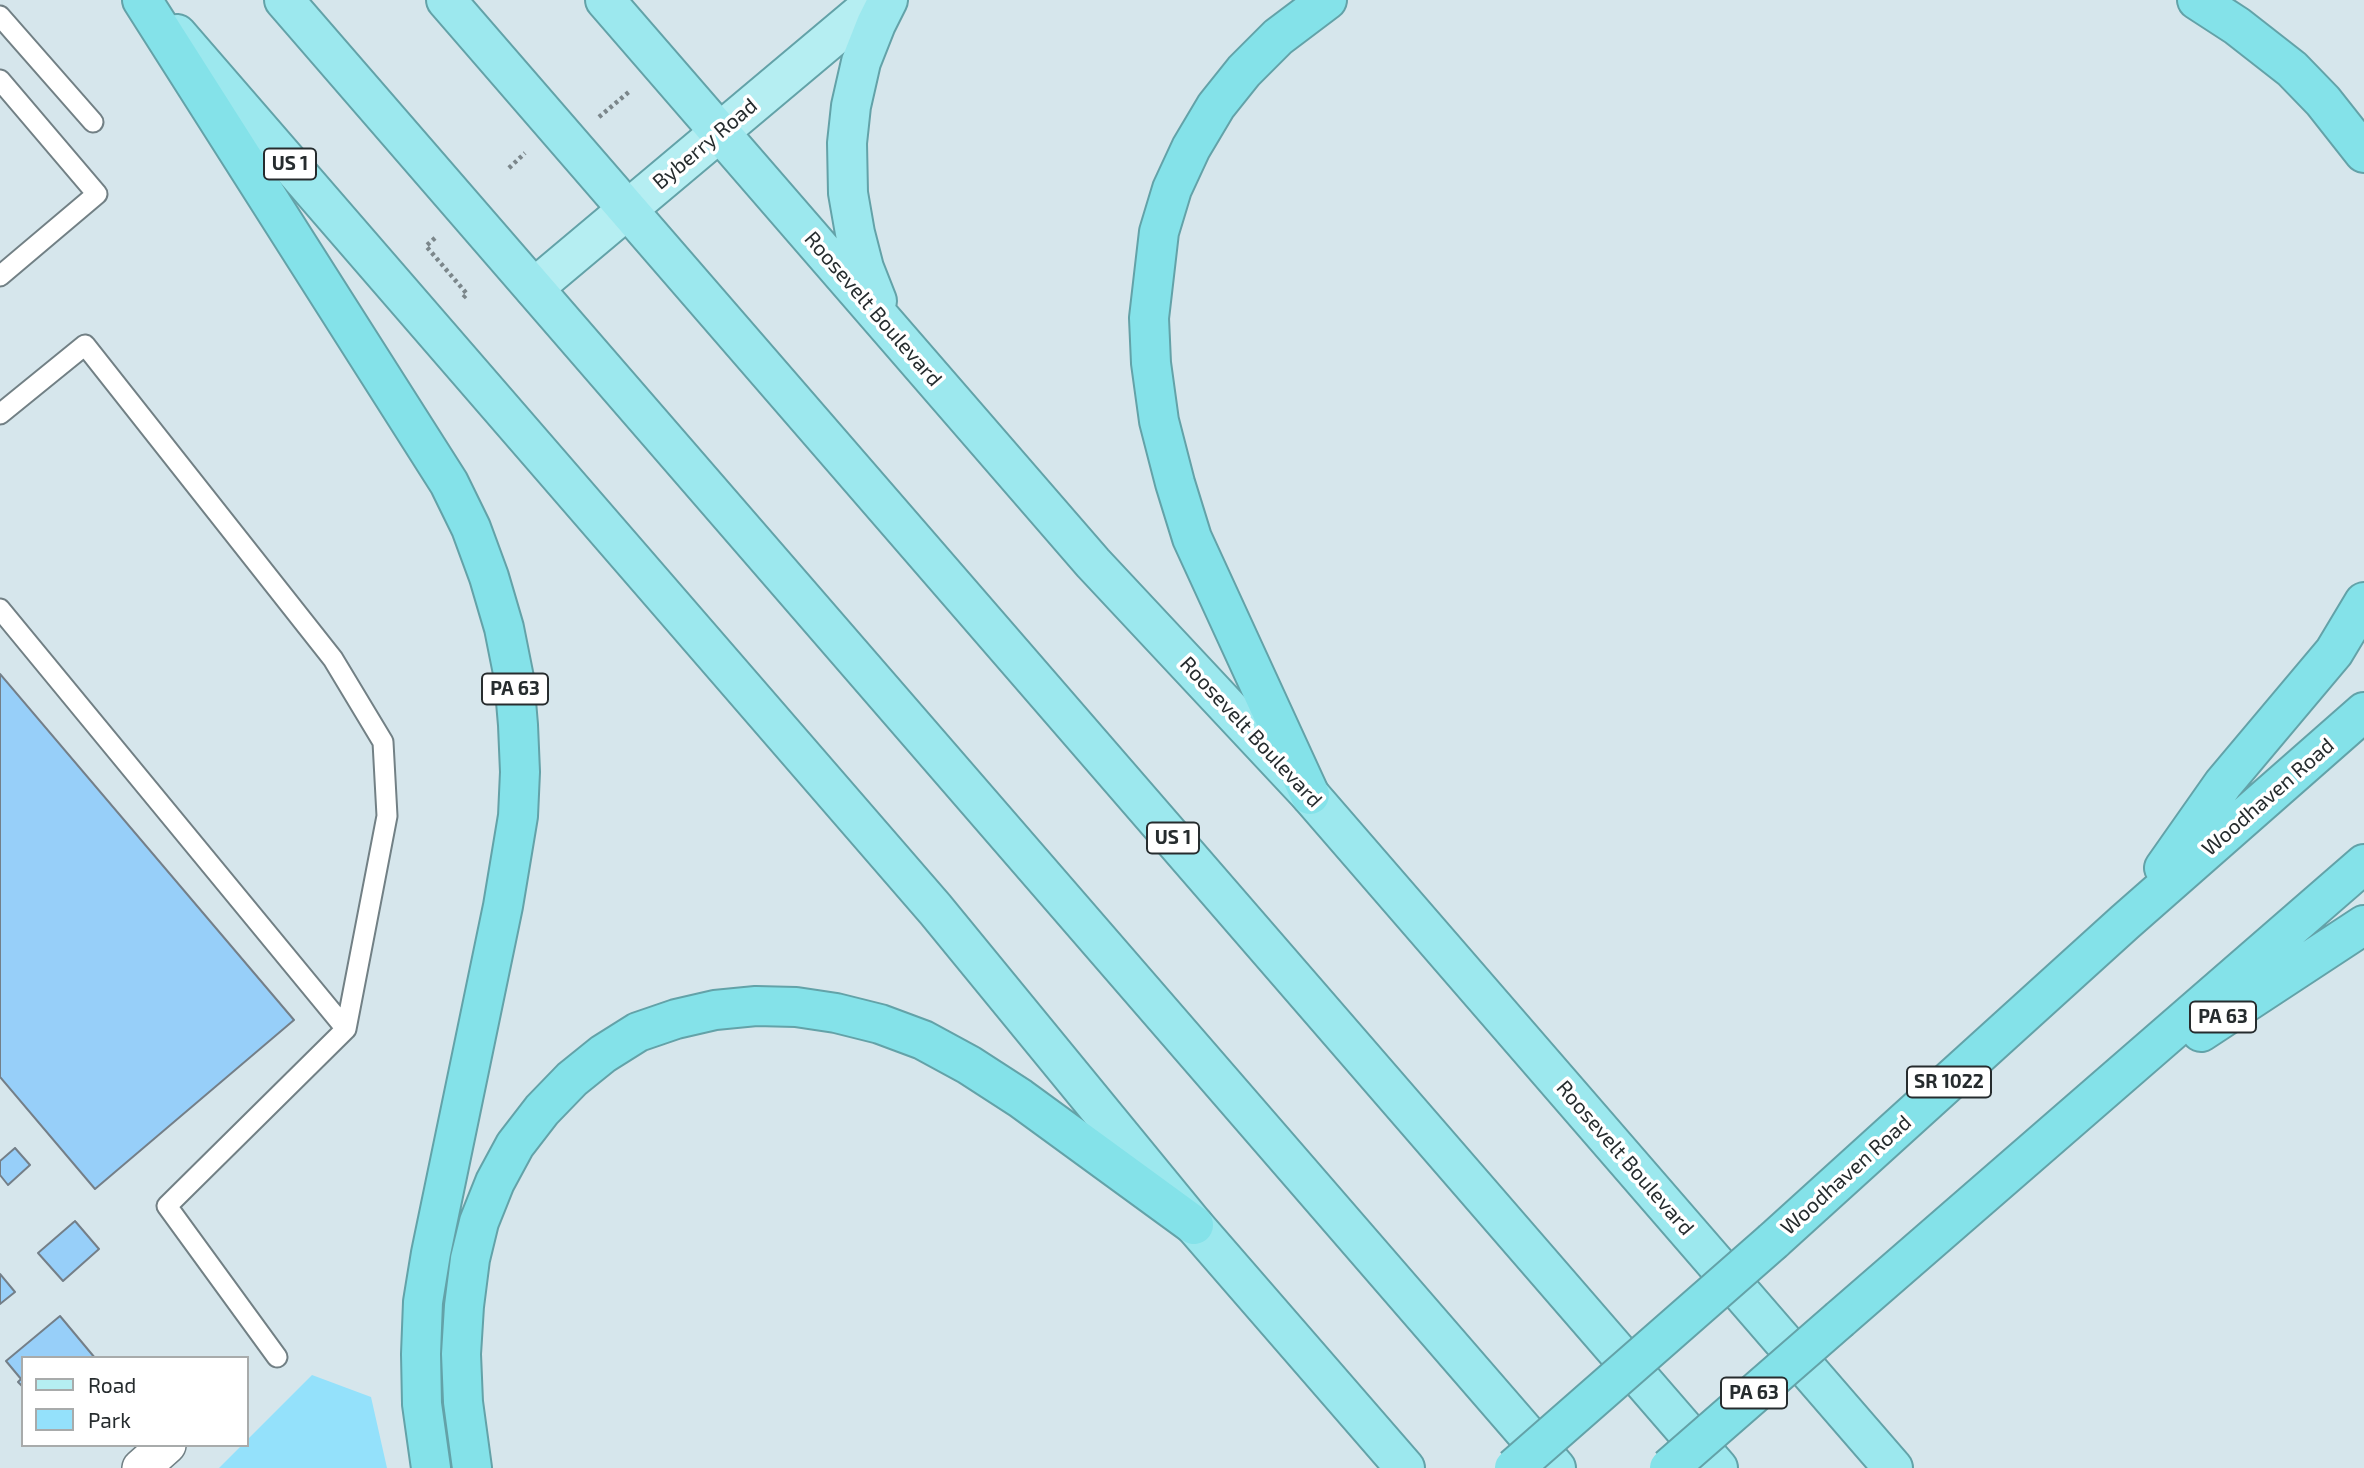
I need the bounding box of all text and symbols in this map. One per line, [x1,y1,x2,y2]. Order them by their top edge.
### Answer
street label: Byberry Road [648,93,762,195]
road number: US 1 [264,148,316,180]
street label: Roosevelt Boulevard [799,226,947,392]
street label: Roosevelt Boulevard [1175,651,1327,813]
road number: PA 63 [482,674,548,704]
street label: Woodhaven Road [2197,733,2339,861]
road number: US 1 [1147,822,1199,853]
road number: PA 63 [2190,1001,2256,1032]
road number: SR 1022 [1907,1066,1991,1098]
street label: Roosevelt Boulevard [1551,1075,1699,1241]
street label: Woodhaven Road [1776,1110,1916,1240]
legend [21,1356,248,1447]
text: Road [88,1372,136,1397]
road number: PA 63 [1721,1378,1787,1408]
text: Park [88,1407,131,1432]

